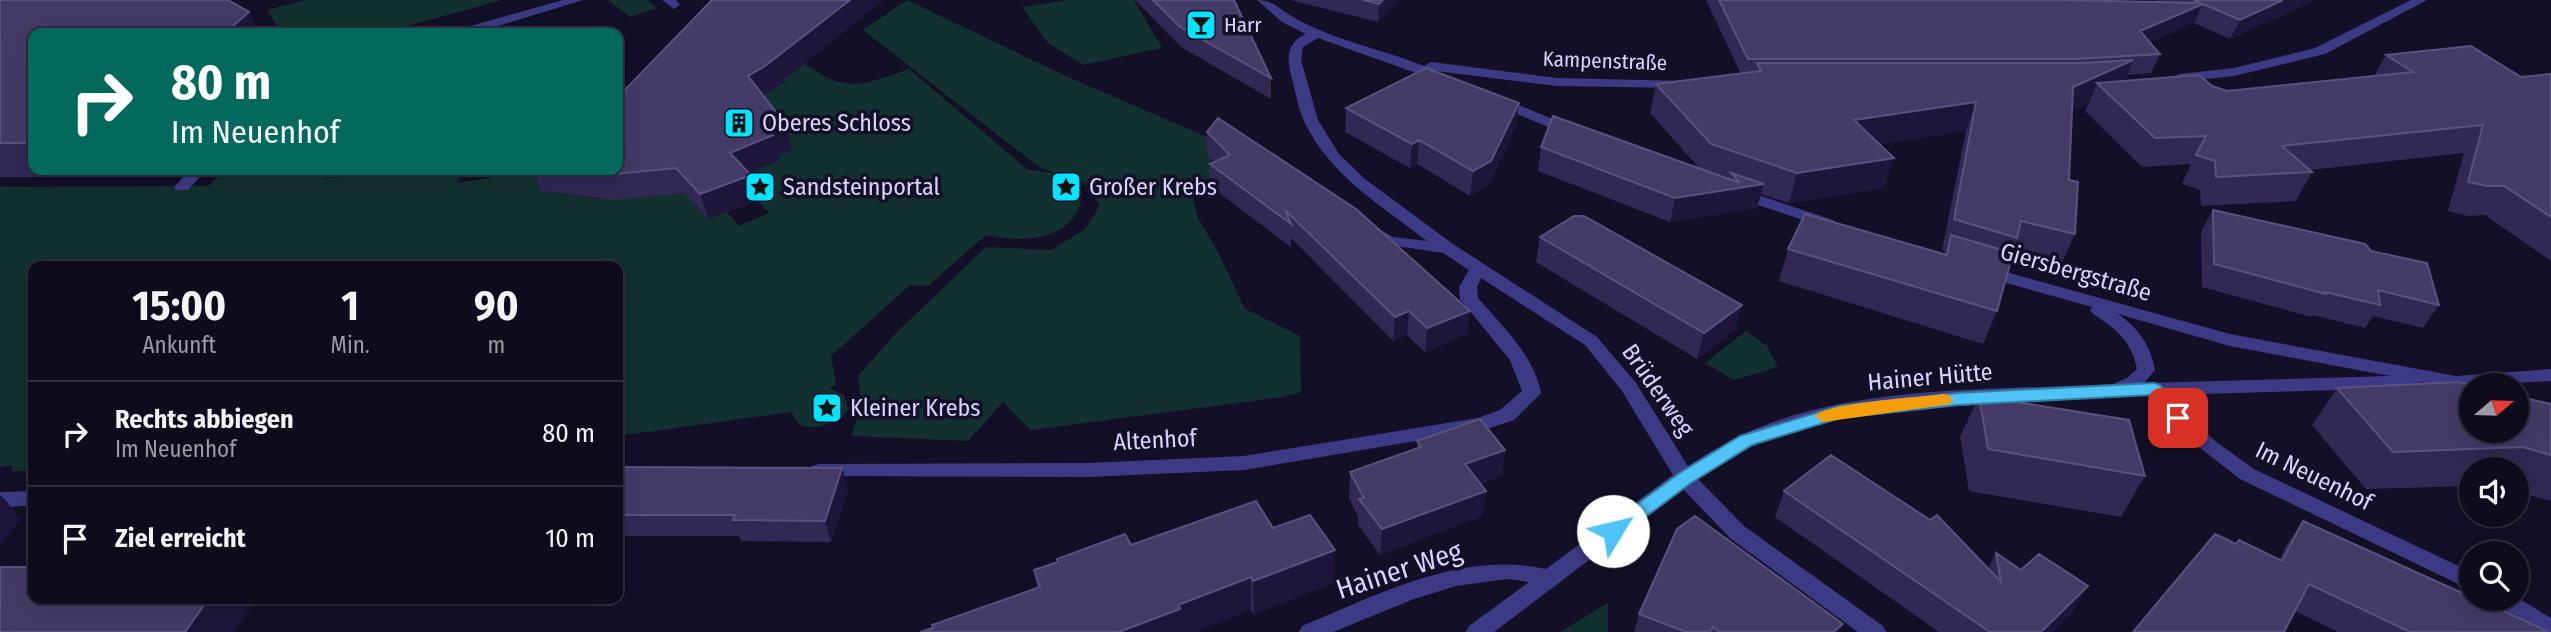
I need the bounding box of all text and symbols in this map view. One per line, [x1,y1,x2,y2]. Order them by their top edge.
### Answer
bar icon: Harr [1184,8,1218,42]
place label: Harr [1224,12,1262,38]
street label: Kampenstraße [1542,46,1668,76]
text: 80 m [171,53,271,112]
icon: right [56,56,147,147]
building icon: Oberes Schloss [722,106,756,140]
place label: Oberes Schloss [762,109,911,137]
text: Im Neuenhof [171,113,340,151]
place icon: Sandsteinportal [743,170,777,204]
place icon: Großer Krebs [1049,170,1083,204]
place label: Sandsteinportal [783,173,940,201]
place label: Großer Krebs [1089,173,1217,201]
street label: Giersbergstraße [1997,237,2155,307]
text: 15:00 [132,281,226,331]
text: 1 [341,281,359,331]
text: 90 [474,281,519,331]
text: Ankunft [143,331,216,359]
text: Min. [331,331,370,359]
text: m [488,331,505,359]
street label: Brüderweg [1616,339,1700,442]
street label: Hainer Hütte [1866,358,1994,396]
north arrow [2459,373,2529,443]
map controls [2459,373,2529,611]
pin [2148,388,2208,448]
place icon: Kleiner Krebs [810,391,844,425]
place label: Kleiner Krebs [850,394,981,422]
icon: arrive [2159,399,2197,437]
text: Rechts abbiegen [115,404,294,435]
icon: right [56,415,94,453]
text: 80 m [542,418,595,449]
street label: Altenhof [1113,424,1199,456]
text: Im Neuenhof [115,435,236,463]
street label: Im Neuenhof [2251,436,2378,517]
button: sound [2459,457,2529,527]
position arrow [1576,494,1650,568]
icon: arrive [56,520,94,558]
text: Ziel erreicht [115,523,246,554]
text: 10 m [545,523,595,554]
street label: Hainer Weg [1332,534,1467,606]
button: search [2459,541,2529,611]

